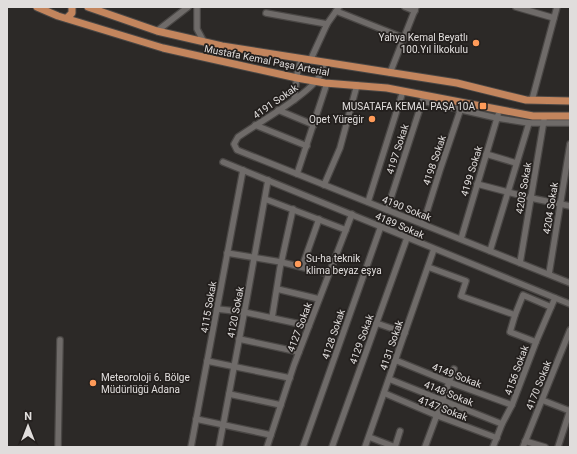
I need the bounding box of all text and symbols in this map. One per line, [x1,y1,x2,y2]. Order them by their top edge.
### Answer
place label: Yahya Kemal Beyatlı 100.Yıl İlkokulu [379,32,468,55]
marker: Yahya Kemal Beyatlı 100.Yıl İlkokulu [471,38,481,48]
street label: Mustafa Kemal Paşa Arterial [203,43,330,78]
street label: 4191 Sokak [251,81,301,121]
place label: MUSATAFA KEMAL PAŞA 10A [342,101,475,112]
marker: MUSATAFA KEMAL PAŞA 10A [478,101,488,111]
place label: Opet Yüreğir [309,114,365,125]
marker: Opet Yüreğir [367,114,377,124]
street label: 4197 Sokak [384,122,411,176]
street label: 4198 Sokak [421,133,448,187]
street label: 4199 Sokak [459,144,485,198]
street label: 4203 Sokak [514,161,534,215]
street label: 4204 Sokak [541,181,560,235]
street label: 4190 Sokak [381,194,434,224]
street label: 4189 Sokak [374,210,427,241]
place label: Su-ha teknik klima beyaz eşya [306,253,382,276]
marker: Su-ha teknik klima beyaz eşya [293,259,303,269]
street label: 4115 Sokak [199,280,219,334]
street label: 4120 Sokak [225,285,246,339]
street label: 4127 Sokak [285,300,314,354]
street label: 4128 Sokak [320,307,347,361]
street label: 4129 Sokak [347,312,376,366]
street label: 4131 Sokak [378,318,405,372]
street label: 4156 Sokak [502,343,531,397]
street label: 4170 Sokak [524,358,554,411]
street label: 4149 Sokak [430,361,484,390]
place label: Meteoroloji 6. Bölge Müdürlüğü Adana [101,372,190,395]
marker: Meteoroloji 6. Bölge Müdürlüğü Adana [88,378,98,388]
street label: 4148 Sokak [423,379,476,409]
street label: 4147 Sokak [416,394,470,423]
north arrow [8,406,48,446]
text: N [24,410,32,423]

